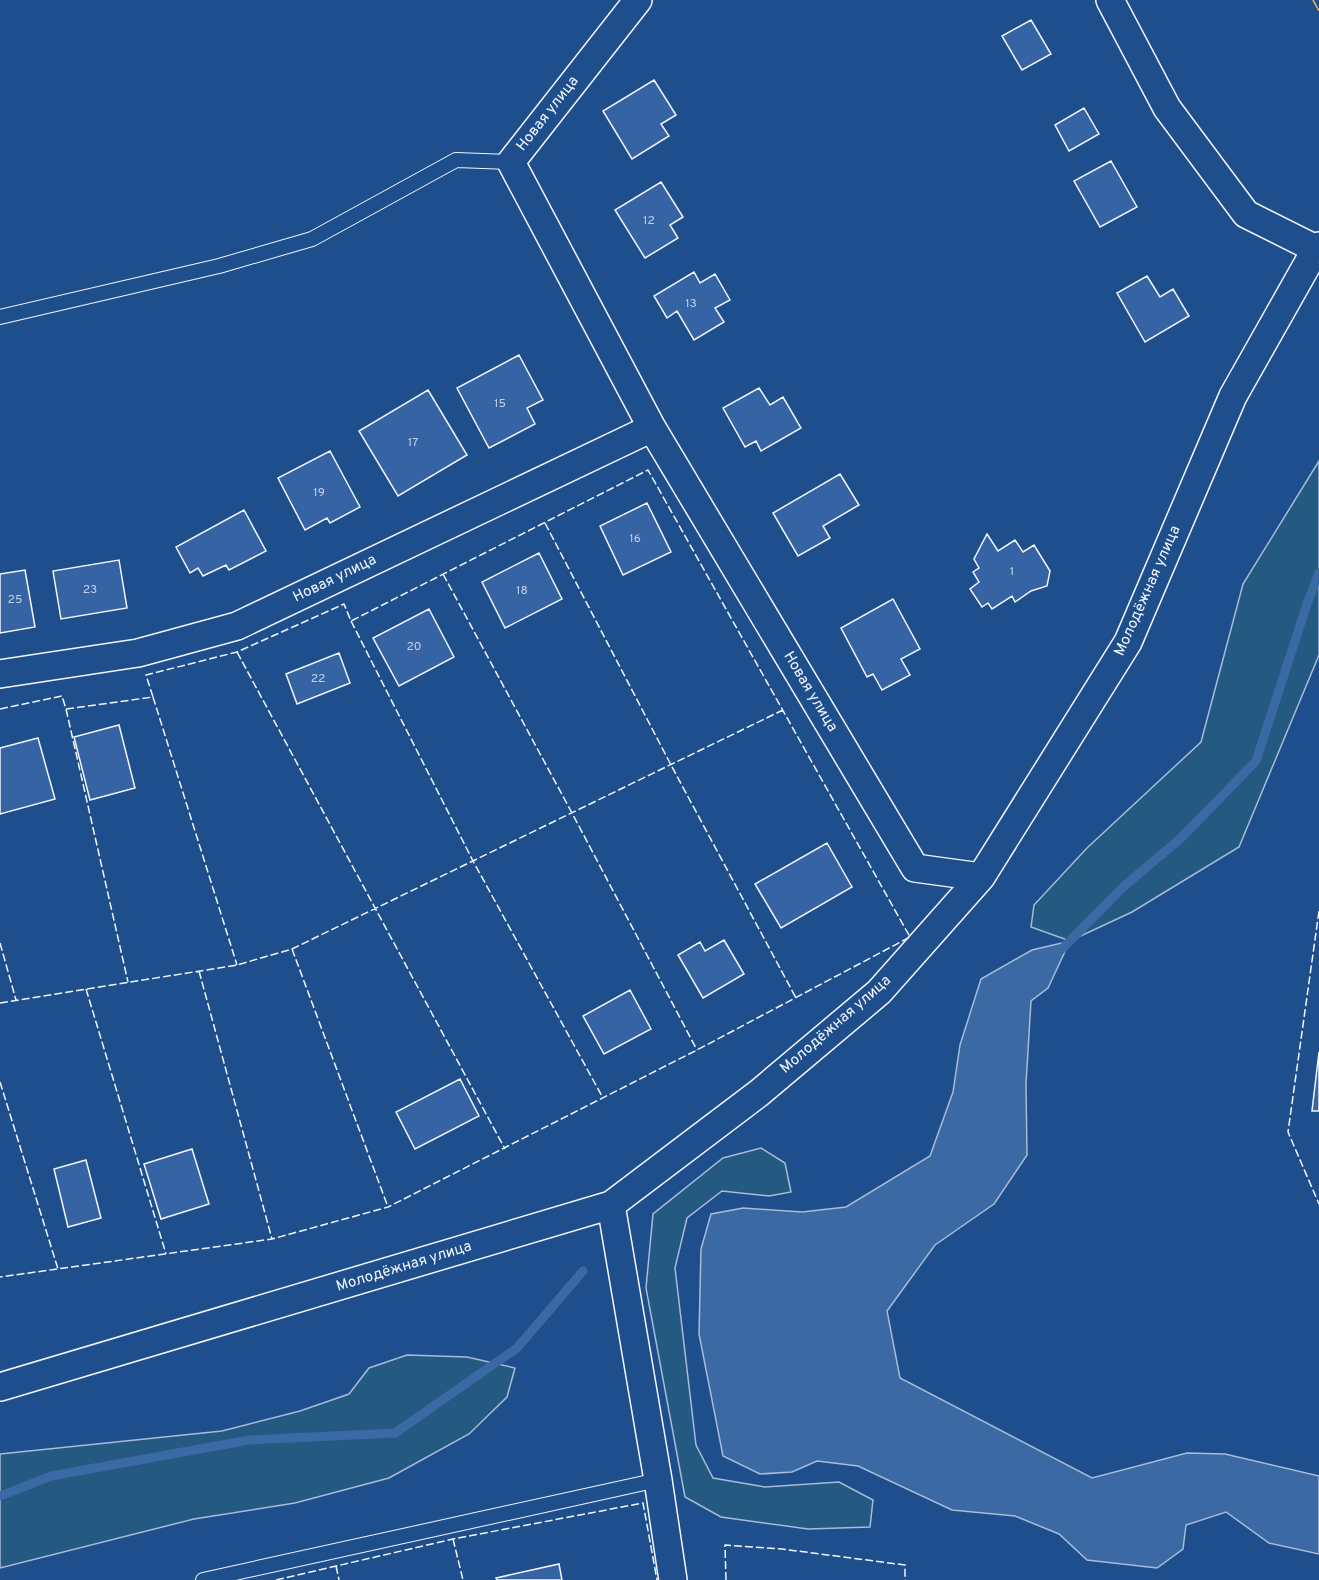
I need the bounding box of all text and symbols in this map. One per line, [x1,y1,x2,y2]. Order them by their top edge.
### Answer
street label: Новая улица [513,72,583,156]
house number: 12 [643,213,655,229]
house number: 13 [685,296,697,312]
house number: 15 [494,396,506,412]
house number: 17 [408,435,418,451]
house number: 19 [313,485,325,501]
street label: Молодёжная улица [1111,523,1185,659]
house number: 16 [629,531,641,547]
street label: Новая улица [290,551,380,607]
house number: 1 [1010,564,1014,580]
house number: 23 [83,582,97,598]
house number: 18 [516,583,528,599]
house number: 25 [8,592,22,608]
house number: 20 [406,639,422,655]
street label: Новая улица [779,648,841,736]
house number: 22 [311,671,325,687]
street label: Молодёжная улица [777,972,895,1078]
street label: Молодёжная улица [334,1237,474,1297]

